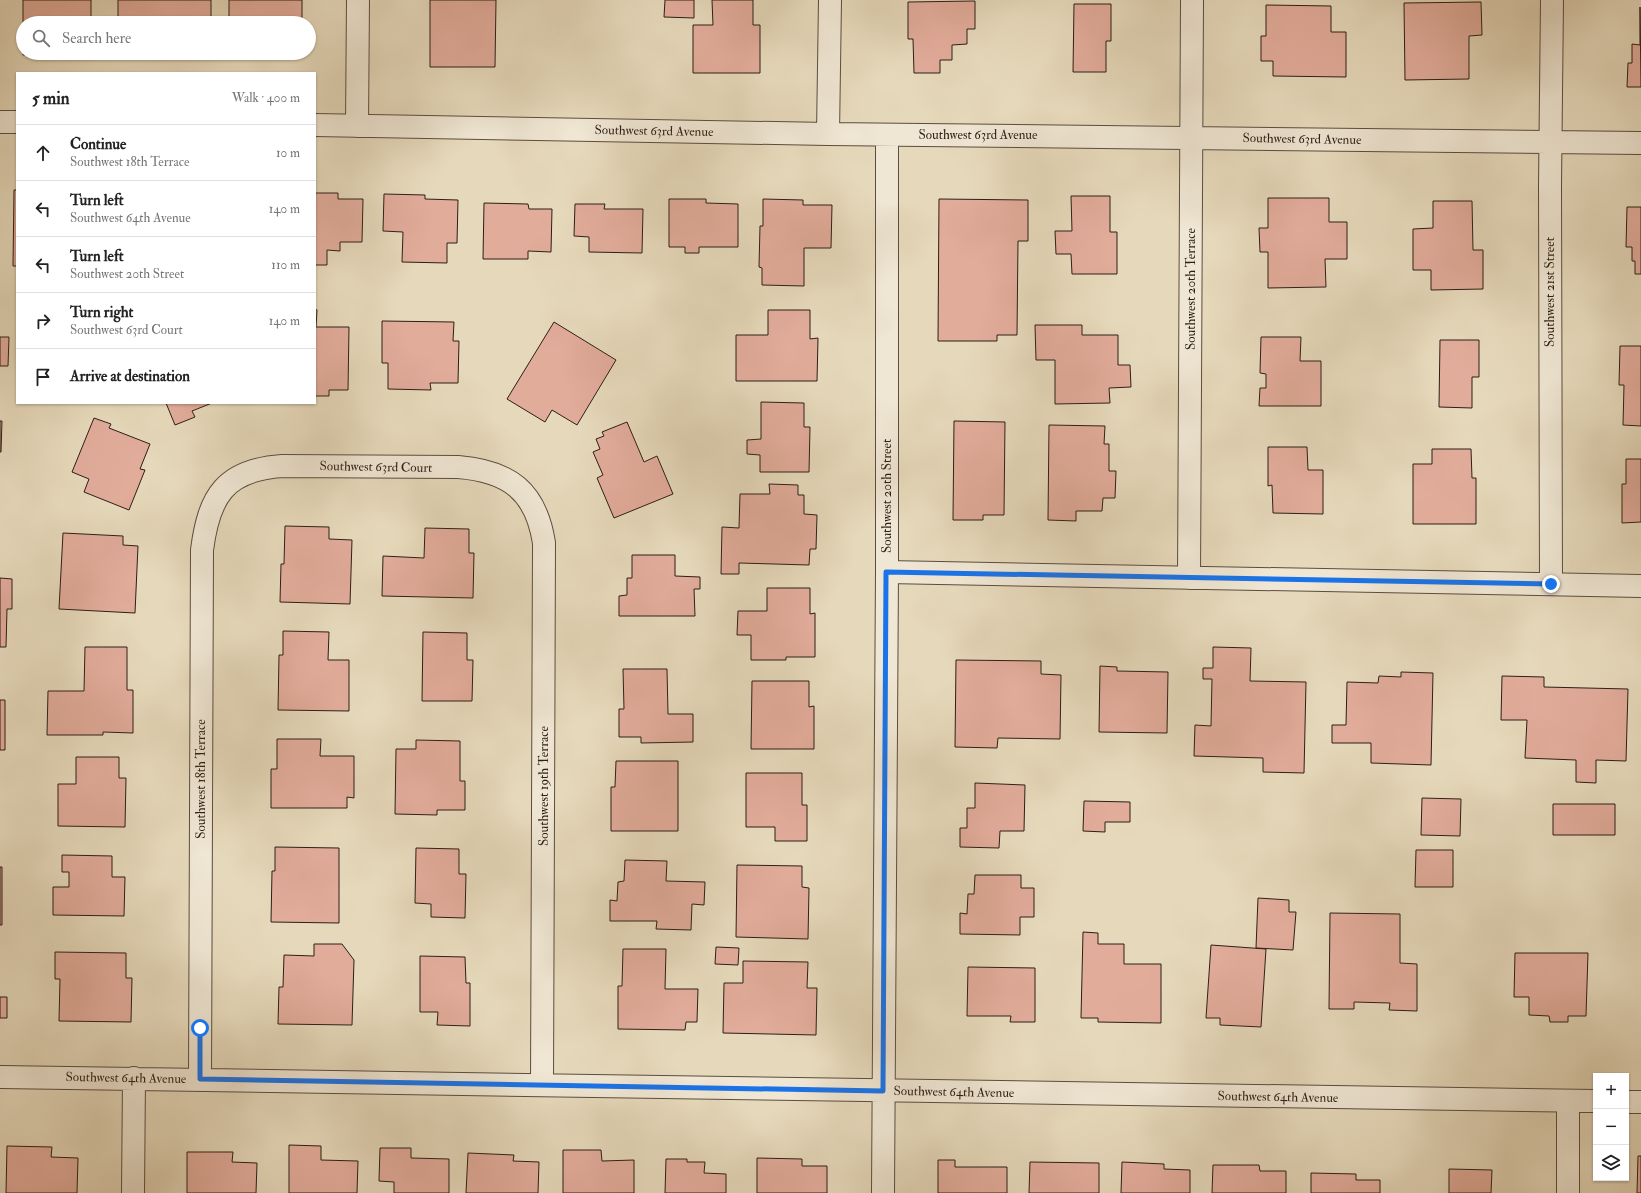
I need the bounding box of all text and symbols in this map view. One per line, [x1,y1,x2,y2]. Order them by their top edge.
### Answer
search box [16,16,316,60]
icon: search [30,27,52,49]
text: Search here [62,29,131,48]
text: 5 min [32,88,70,109]
text: Walk · 400 m [232,90,300,106]
street label: Southwest 63rd Avenue [594,122,714,140]
street label: Southwest 63rd Avenue [919,127,1038,143]
street label: Southwest 63rd Avenue [1242,130,1362,148]
text: Continue [70,135,126,154]
icon: ahead [32,142,54,164]
text: 10 m [276,145,300,161]
text: Southwest 18th Terrace [70,154,189,170]
text: Turn left [70,191,124,210]
icon: left [32,198,54,220]
text: 140 m [269,201,300,217]
text: Southwest 64th Avenue [70,210,191,226]
street label: Southwest 20th Terrace [1183,227,1199,350]
street label: Southwest 21st Street [1542,237,1558,347]
text: Turn left [70,247,124,266]
icon: left [32,254,54,276]
text: 110 m [271,257,300,273]
text: Southwest 20th Street [70,266,184,282]
text: Turn right [70,303,133,322]
icon: right [32,310,54,332]
text: 140 m [269,313,300,329]
text: Southwest 63rd Court [70,322,183,338]
icon: arrive [32,366,54,388]
text: Arrive at destination [70,367,190,386]
street label: Southwest 20th Street [879,439,895,553]
street label: Southwest 63rd Court [319,458,433,476]
route end [1542,575,1560,593]
street label: Southwest 18th Terrace [193,719,209,839]
street label: Southwest 19th Terrace [536,725,552,846]
route start [191,1019,209,1037]
street label: Southwest 64th Avenue [65,1069,187,1087]
map controls [1593,1073,1629,1181]
button: + [1593,1073,1629,1109]
street label: Southwest 64th Avenue [893,1083,1015,1101]
street label: Southwest 64th Avenue [1217,1088,1339,1106]
button: − [1593,1109,1629,1145]
button: layers [1593,1145,1629,1181]

